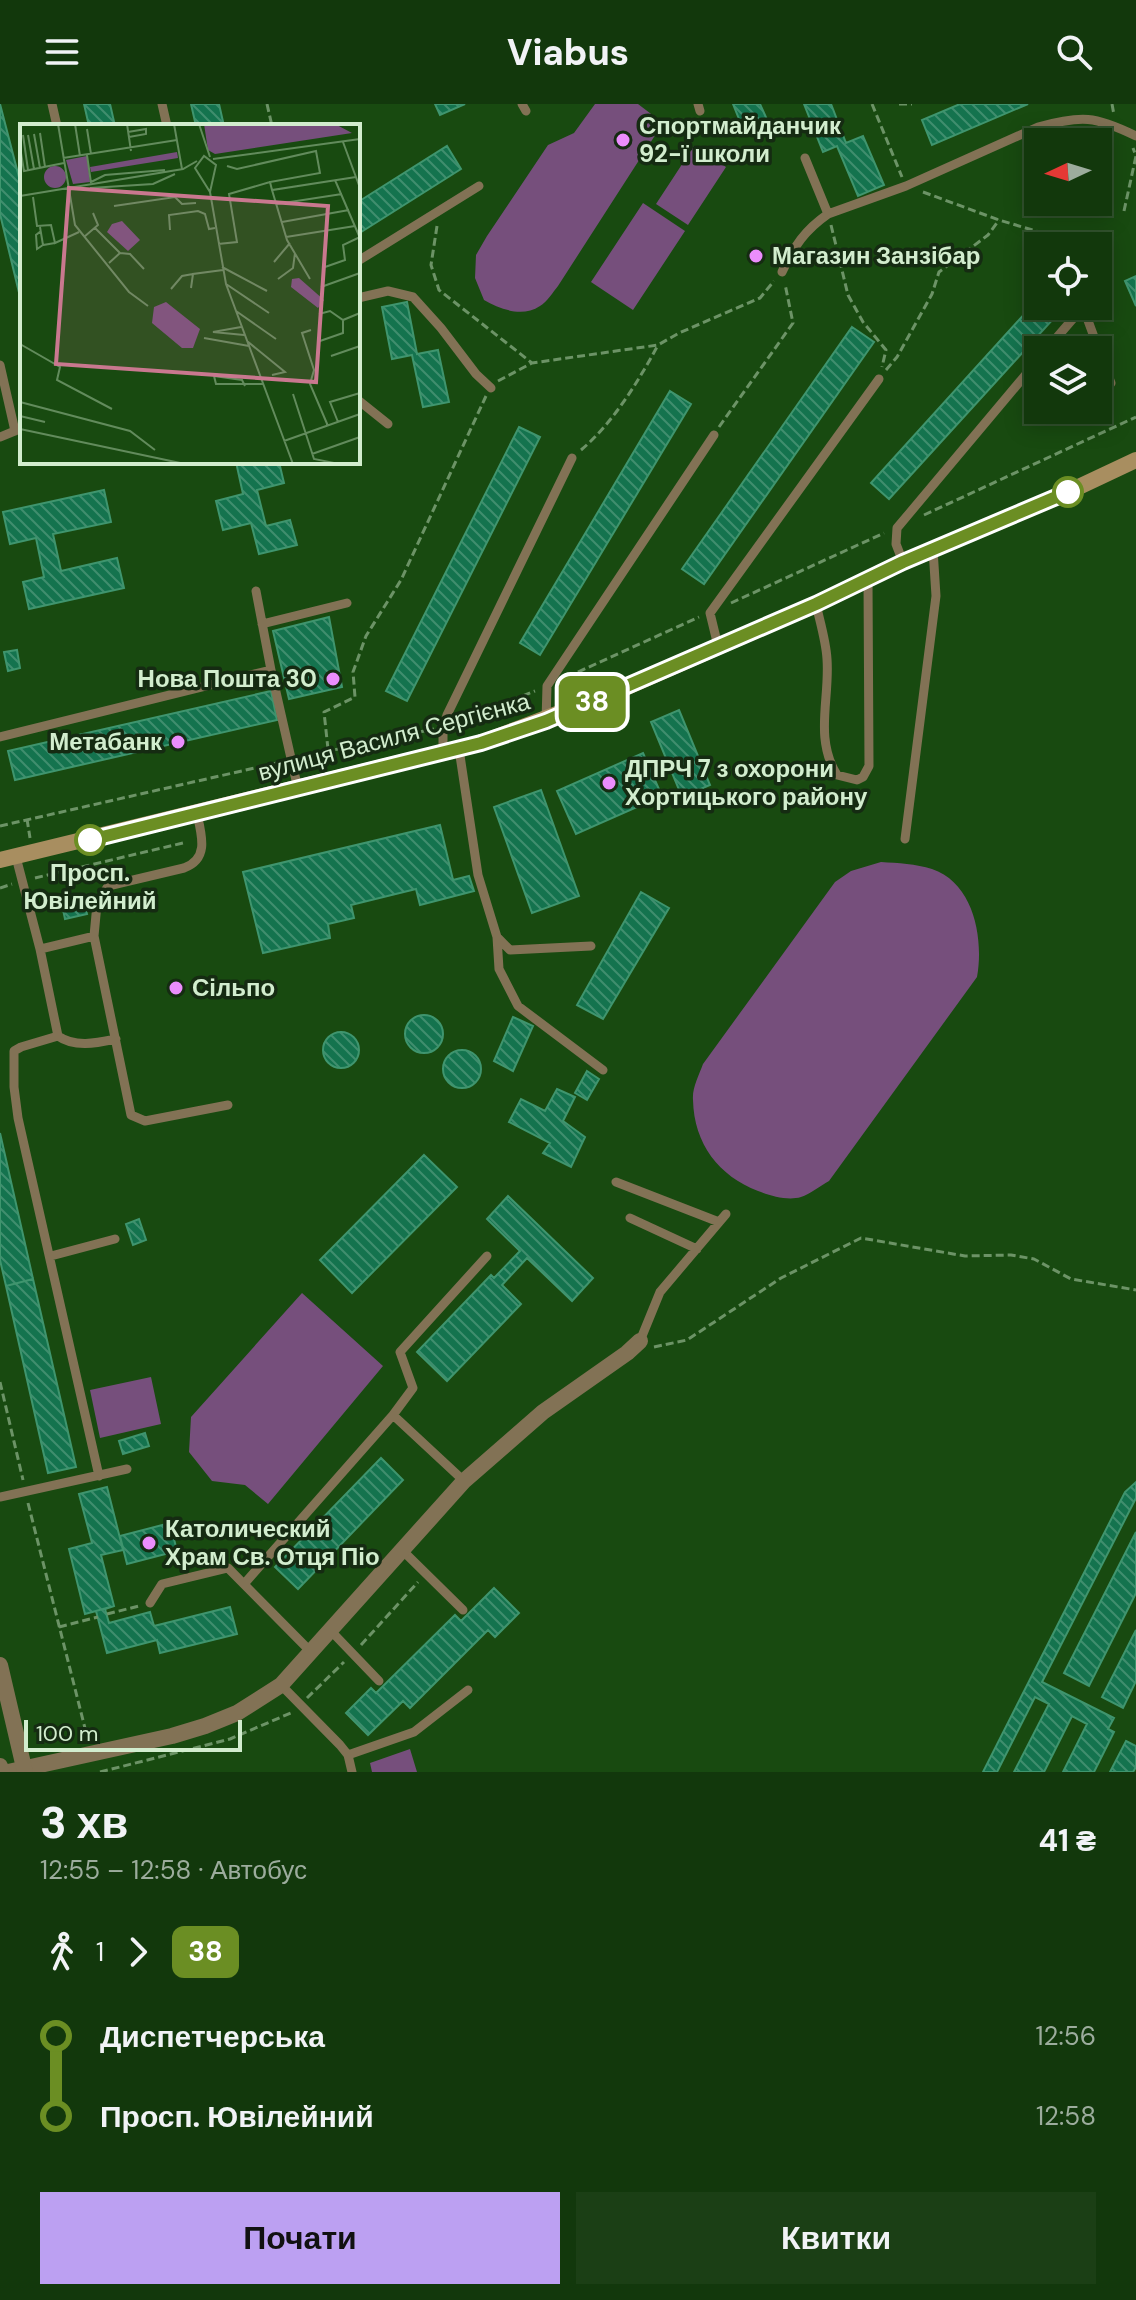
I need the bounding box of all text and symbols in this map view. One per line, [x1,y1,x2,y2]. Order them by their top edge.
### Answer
text: Viabus [507,29,629,76]
icon: menu [40,30,84,74]
icon: search [1052,30,1096,74]
place label: Спортмайданчик 92-ї школи [639,110,842,169]
inset map [20,124,360,464]
north arrow [1024,128,1112,216]
map controls [1024,128,1112,424]
marker: Спортмайданчик 92-ї школи [614,131,632,149]
button: locate [1024,232,1112,320]
place label: Магазин Занзібар [772,240,980,271]
marker: Магазин Занзібар [747,247,765,265]
button: layers [1024,336,1112,424]
unlabelled marker [1053,477,1083,507]
place label: Нова Пошта 30 [138,663,317,694]
marker: Нова Пошта 30 [324,670,342,688]
line badge: 38 [556,676,628,728]
text: 38 [575,683,609,720]
street label: вулиця Василя Сергієнка [254,685,534,788]
place label: Метабанк [49,726,163,757]
marker: Метабанк [169,733,187,751]
place label: ДПРЧ 7 з охорони Хортицького району [625,753,868,812]
marker: ДПРЧ 7 з охорони Хортицького району [600,774,618,792]
marker: Просп. Ювілейний [75,825,105,855]
place label: Просп. Ювілейний [23,857,157,916]
place label: Сільпо [192,972,275,1003]
marker: Сільпо [167,979,185,997]
place label: Католический Храм Св. Отця Піо [165,1513,380,1572]
marker: Католический Храм Св. Отця Піо [140,1534,158,1552]
scale bar [24,1716,242,1752]
text: 100 m [36,1719,98,1748]
text: 3 хв [40,1794,128,1852]
text: 41 ₴ [1039,1821,1096,1860]
text: 12:55 – 12:58 · Автобус [40,1853,307,1887]
icon: walk [40,1930,84,1974]
icon: forward [116,1930,160,1974]
text: 38 [188,1933,223,1970]
text: 1 [96,1935,104,1969]
text: Диспетчерська [100,2017,325,2056]
text: 12:56 [1035,2019,1096,2053]
text: Просп. Ювілейний [100,2097,374,2136]
text: 12:58 [1036,2099,1096,2133]
button: Почати [40,2192,560,2284]
button: Квитки [576,2192,1096,2284]

